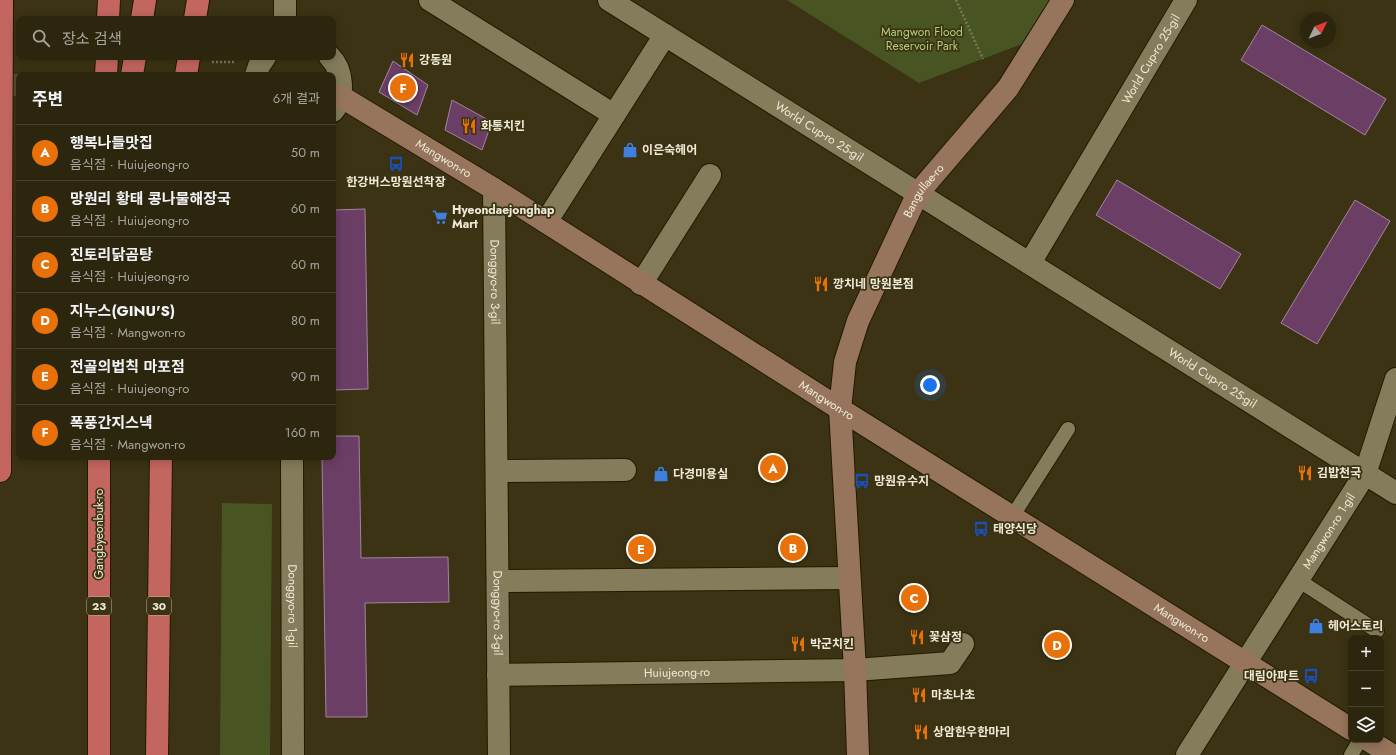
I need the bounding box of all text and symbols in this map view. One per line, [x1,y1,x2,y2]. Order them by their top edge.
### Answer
street label: World Cup-ro 25-gil [1117,11,1185,108]
north arrow [1300,12,1336,48]
search box [16,16,336,60]
park label: Mangwon Flood Reservoir Park [881,23,963,55]
icon: search [30,27,52,49]
text: 장소 검색 [62,28,122,50]
restaurant icon: 강동원 [398,51,416,69]
place label: 강동원 [419,51,452,69]
pin: F [390,73,416,103]
text: 주변 [32,87,63,111]
text: 6개 결과 [273,89,320,108]
street label: World Cup-ro 25-gil [771,97,867,166]
restaurant icon: 화통치킨 [460,117,478,135]
place label: 화통치킨 [481,117,525,135]
text: 행복나들맛집 [70,132,153,154]
street label: Mangwon-ro [412,135,475,183]
shop icon: 이은숙헤어 [621,141,639,159]
place label: 이은숙헤어 [642,141,697,159]
text: A [40,143,50,162]
text: 50 m [291,143,320,162]
text: 음식점 · Huiujeong-ro [70,155,189,174]
bus stop icon: 한강버스망원선착장 [387,155,405,173]
street label: Bangullae-ro [899,159,949,221]
place label: 한강버스망원선착장 [346,173,446,191]
text: 망원리 황태 콩나물해장국 [70,188,231,210]
text: B [41,199,49,218]
text: 60 m [291,199,320,218]
place label: Hyeondaejonghap Mart [452,201,555,233]
supermarket icon: Hyeondaejonghap Mart [431,208,449,226]
text: 음식점 · Huiujeong-ro [70,211,189,230]
street label: Donggyo-ro 3-gil [485,239,504,325]
text: 진토리닭곰탕 [70,244,153,266]
text: C [40,255,50,274]
text: 60 m [291,255,320,274]
text: 음식점 · Huiujeong-ro [70,267,189,286]
restaurant icon: 깡치네 망원본점 [812,275,830,293]
place label: 깡치네 망원본점 [833,275,914,293]
text: 지누스(GINU'S) [70,300,175,322]
text: D [40,311,50,330]
text: 80 m [291,311,320,330]
text: 음식점 · Mangwon-ro [70,323,185,342]
street label: World Cup-ro 25-gil [1165,343,1260,413]
text: 전골의법칙 마포점 [70,356,185,378]
text: E [41,367,49,386]
text: 90 m [291,367,320,386]
your location [920,375,940,395]
street label: Mangwon-ro [795,376,858,425]
text: 음식점 · Huiujeong-ro [70,379,189,398]
text: 폭풍간지스낵 [70,412,153,434]
text: F [41,423,49,442]
text: 160 m [285,423,320,442]
text: 음식점 · Mangwon-ro [70,435,185,454]
pin: A [760,453,786,483]
restaurant icon: 김밥천국 [1296,464,1314,482]
place label: 김밥천국 [1317,464,1361,482]
shop icon: 다경미용실 [652,465,670,483]
place label: 다경미용실 [673,465,728,483]
bus stop icon: 망원유수지 [853,472,871,490]
place label: 망원유수지 [874,472,929,490]
street label: Gangbyeonbuk-ro [90,488,108,579]
street label: Mangwon-ro 1-gil [1298,490,1360,573]
bus stop icon: 태양식당 [972,520,990,538]
place label: 태양식당 [993,520,1037,538]
pin: B [780,533,806,563]
pin: E [628,534,654,564]
street label: Donggyo-ro 1-gil [283,564,302,648]
street label: Donggyo-ro 3-gil [488,570,507,655]
pin: C [901,583,927,613]
road number: 23 [87,597,111,615]
road number: 30 [147,597,171,615]
street label: Mangwon-ro [1150,599,1213,647]
shop icon: 헤어스토리 [1307,617,1325,635]
place label: 헤어스토리 [1328,617,1383,635]
restaurant icon: 꽃삼정 [908,628,926,646]
place label: 꽃삼정 [929,628,962,646]
pin: D [1044,630,1070,660]
restaurant icon: 박군치킨 [789,635,807,653]
place label: 박군치킨 [810,635,854,653]
map controls [1348,635,1384,743]
button: + [1348,635,1384,671]
street label: Huiujeong-ro [644,663,711,682]
place label: 대림아파트 [1244,667,1299,685]
bus stop icon: 대림아파트 [1302,667,1320,685]
button: − [1348,671,1384,707]
restaurant icon: 마초나초 [910,686,928,704]
place label: 마초나초 [931,686,975,704]
button: layers [1348,707,1384,743]
restaurant icon: 상암한우한마리 [912,723,930,741]
place label: 상암한우한마리 [933,723,1010,741]

